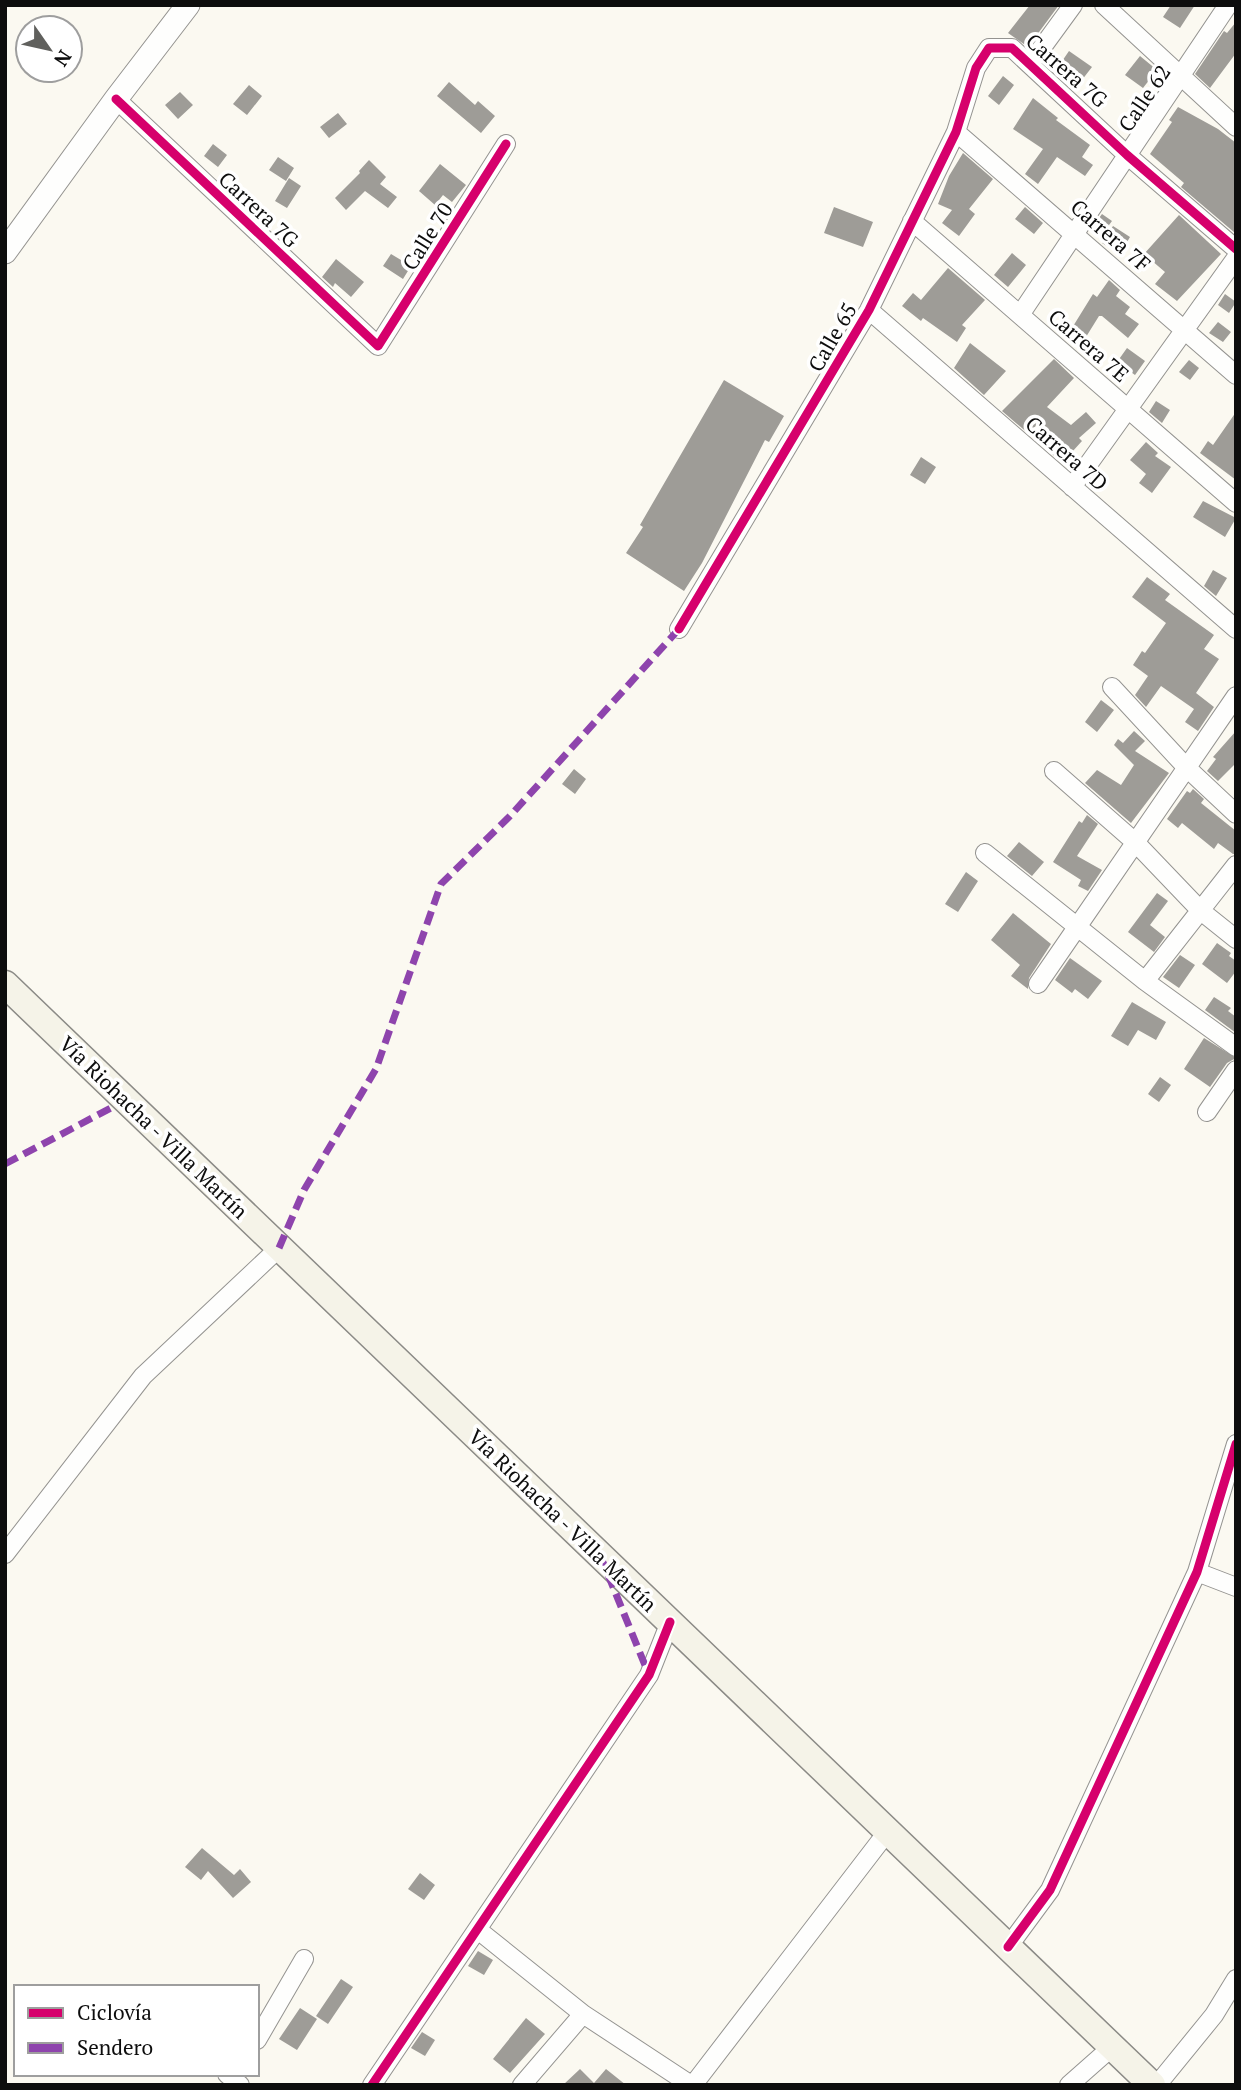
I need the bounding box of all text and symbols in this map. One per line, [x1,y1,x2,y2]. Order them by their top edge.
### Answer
north arrow [14,14,84,84]
street label: Carrera 7G [1020,27,1114,114]
text: N [49,46,78,72]
street label: Calle 62 [1111,59,1177,137]
street label: Carrera 7G [213,165,305,254]
street label: Carrera 7F [1065,193,1157,277]
street label: Calle 70 [395,197,459,275]
street label: Calle 65 [801,298,863,376]
street label: Carrera 7E [1043,302,1135,388]
street label: Carrera 7D [1020,409,1114,497]
street label: Vía Riohacha - Villa Martín [54,1029,255,1225]
street label: Vía Riohacha - Villa Martín [463,1422,664,1618]
legend [14,1985,259,2076]
text: Ciclovía [77,1998,152,2026]
text: Sendero [77,2033,153,2061]

